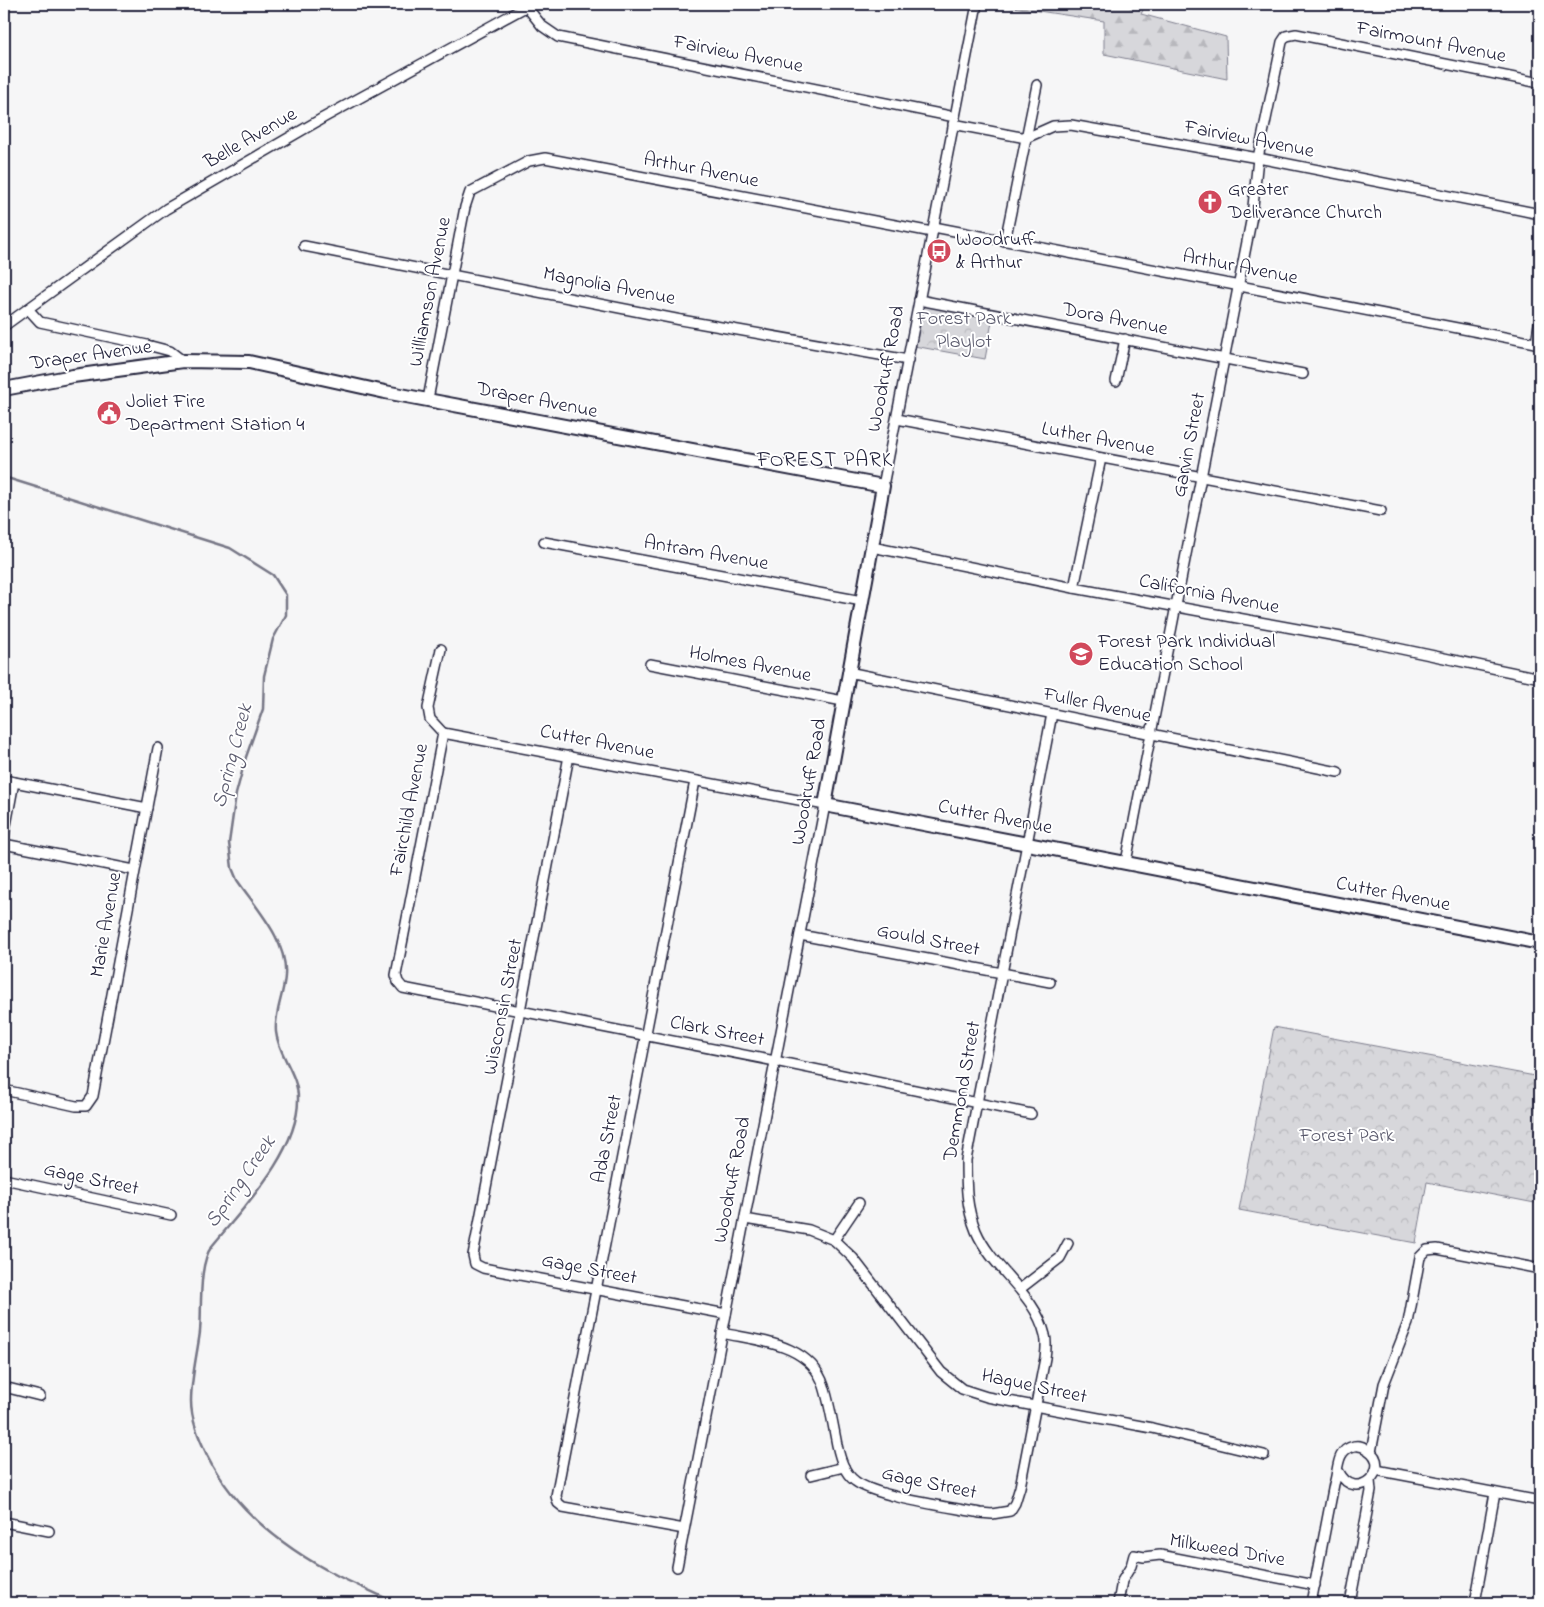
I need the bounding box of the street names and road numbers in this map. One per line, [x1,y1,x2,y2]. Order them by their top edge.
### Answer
street label: Fairmount Avenue [1353,14,1509,72]
street label: Fairview Avenue [670,28,805,82]
street label: Belle Avenue [198,101,303,178]
street label: Fairview Avenue [1181,113,1316,167]
street label: Arthur Avenue [641,146,761,196]
street label: Williamson Avenue [402,215,460,369]
street label: Arthur Avenue [1180,243,1300,293]
street label: Magnolia Avenue [540,260,678,315]
street label: Dora Avenue [1059,295,1170,344]
street label: Woodruff Road [861,303,913,435]
street label: Draper Avenue [27,333,154,379]
street label: Draper Avenue [473,375,600,427]
street label: Garvin Street [1166,390,1214,500]
street label: Luther Avenue [1039,415,1157,465]
street label: Antram Avenue [641,529,771,579]
street label: California Avenue [1136,567,1282,623]
street label: Holmes Avenue [686,639,814,691]
street label: Fuller Avenue [1039,680,1154,732]
street label: Woodruff Road [785,716,835,848]
street label: Cutter Avenue [537,718,657,768]
street label: Fairchild Avenue [383,741,437,880]
street label: Cutter Avenue [935,793,1055,843]
street label: Marie Avenue [83,870,131,980]
street label: Cutter Avenue [1333,870,1453,920]
street label: Gould Street [874,917,982,965]
street label: Wisconsin Street [477,936,531,1078]
street label: Clark Street [667,1009,767,1055]
street label: Demmond Street [936,1018,990,1164]
street label: Ada Street [585,1092,631,1186]
street label: Woodruff Road [707,1114,759,1246]
street label: Gage Street [40,1156,142,1205]
street label: Gage Street [539,1247,640,1294]
street label: Hague Street [978,1362,1090,1413]
street label: Gage Street [878,1460,980,1509]
street label: Milkweed Drive [1167,1527,1287,1575]

